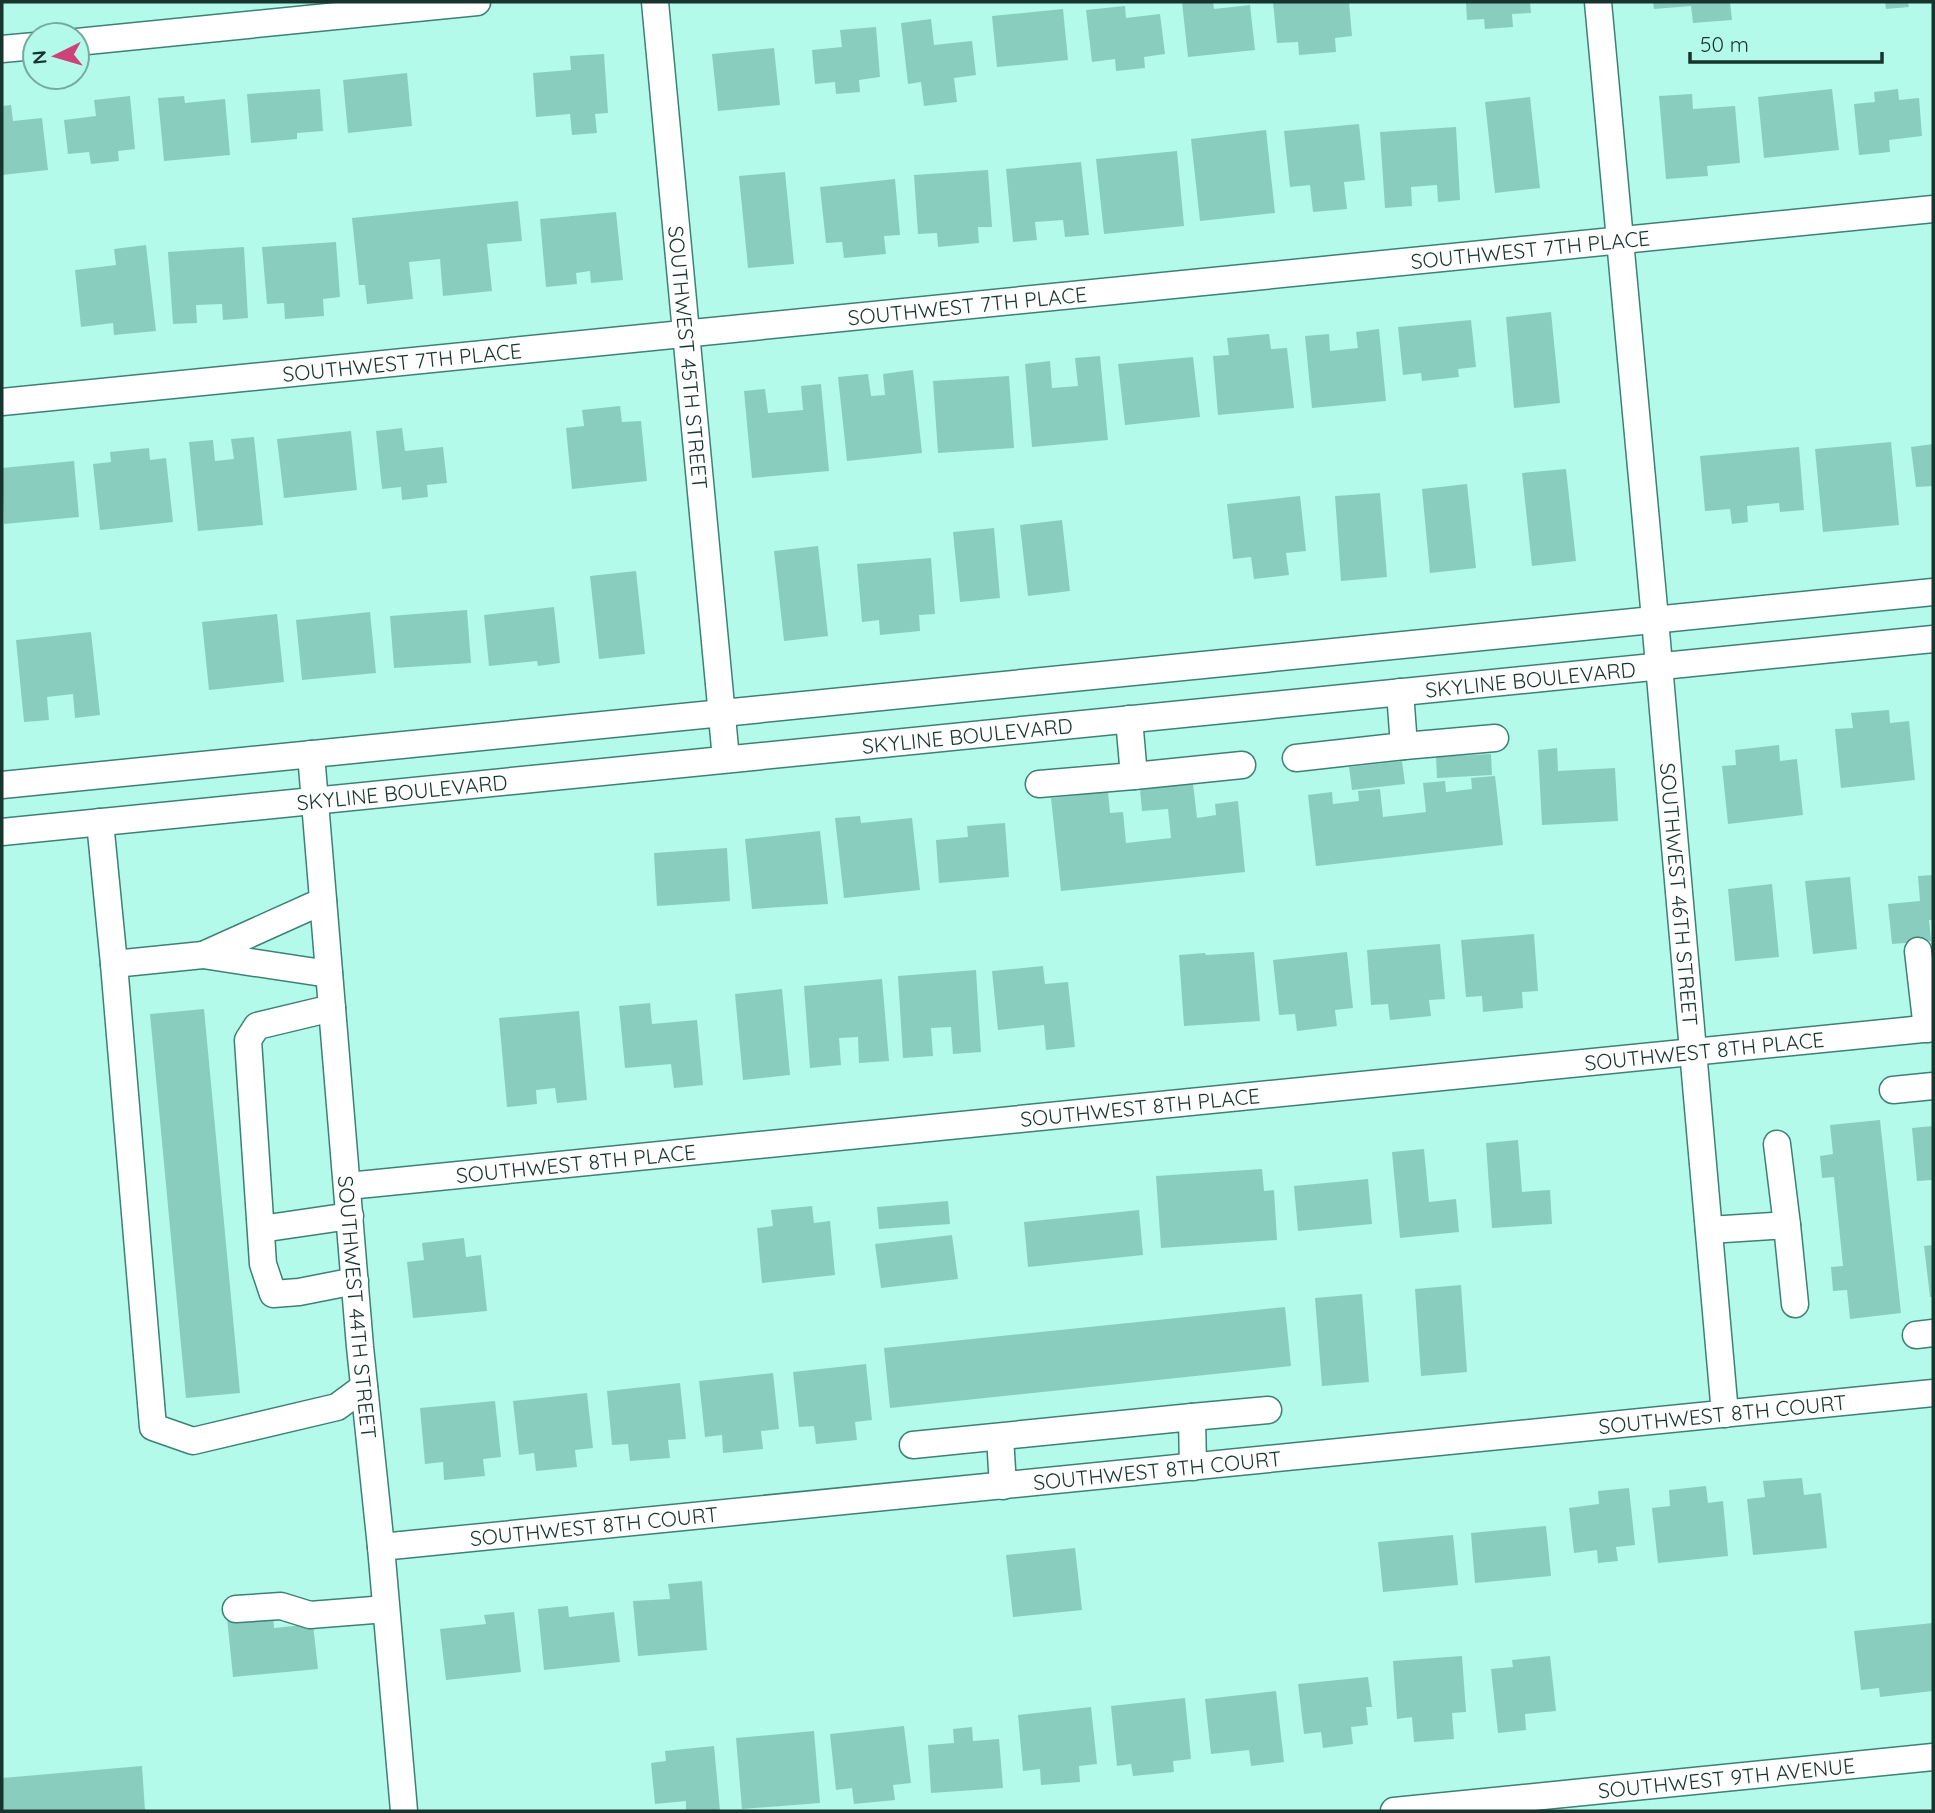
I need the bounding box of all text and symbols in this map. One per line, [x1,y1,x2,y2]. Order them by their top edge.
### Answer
north arrow [21,21,91,91]
scale bar [1690,21,1882,65]
text: 50 m [1700,31,1749,57]
text: N [27,49,52,65]
street label: SOUTHWEST 7TH PLACE [1410,224,1651,274]
street label: SOUTHWEST 45TH STREET [663,225,714,490]
street label: SOUTHWEST 7TH PLACE [846,281,1088,330]
street label: SOUTHWEST 7TH PLACE [281,337,523,387]
street label: SKYLINE BOULEVARD [1424,656,1637,703]
street label: SKYLINE BOULEVARD [861,712,1074,759]
street label: SOUTHWEST 46TH STREET [1655,762,1704,1027]
street label: SKYLINE BOULEVARD [295,769,509,815]
street label: SOUTHWEST 8TH PLACE [1583,1026,1825,1076]
street label: SOUTHWEST 8TH PLACE [1019,1082,1261,1132]
street label: SOUTHWEST 8TH PLACE [455,1138,697,1188]
street label: SOUTHWEST 44TH STREET [333,1174,383,1440]
street label: SOUTHWEST 8TH COURT [1597,1389,1848,1439]
street label: SOUTHWEST 8TH COURT [1032,1445,1283,1495]
street label: SOUTHWEST 8TH COURT [469,1501,719,1551]
street label: SOUTHWEST 9TH AVENUE [1597,1752,1856,1804]

